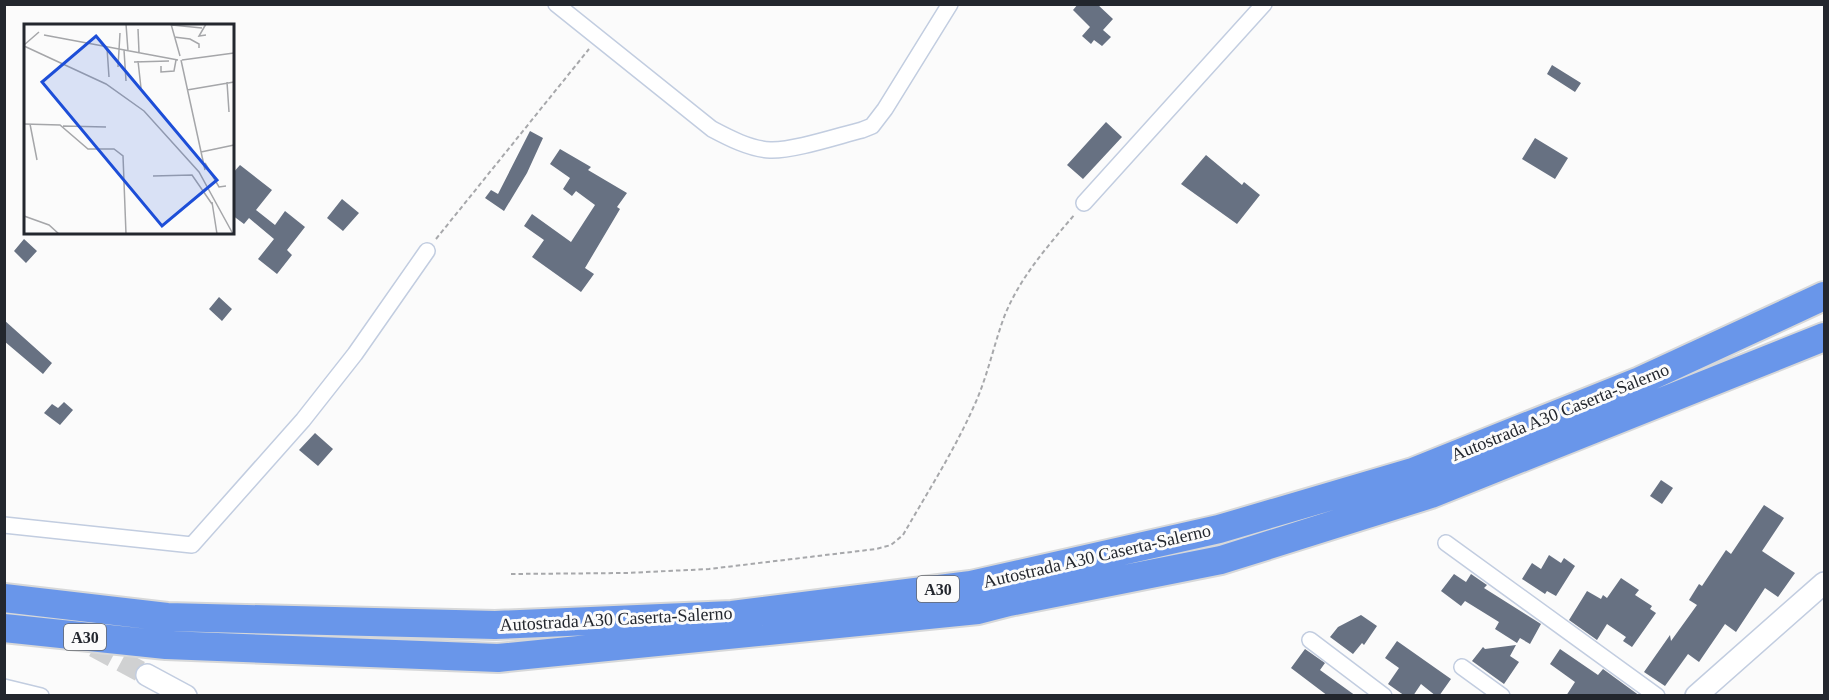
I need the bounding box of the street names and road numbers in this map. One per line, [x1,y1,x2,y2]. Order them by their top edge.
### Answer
street label: Autostrada A30 Caserta-Salerno [1448,359,1672,465]
street label: Autostrada A30 Caserta-Salerno [981,520,1213,592]
road number: A30 [917,576,959,602]
street label: Autostrada A30 Caserta-Salerno [499,603,733,635]
road number: A30 [64,624,106,650]

